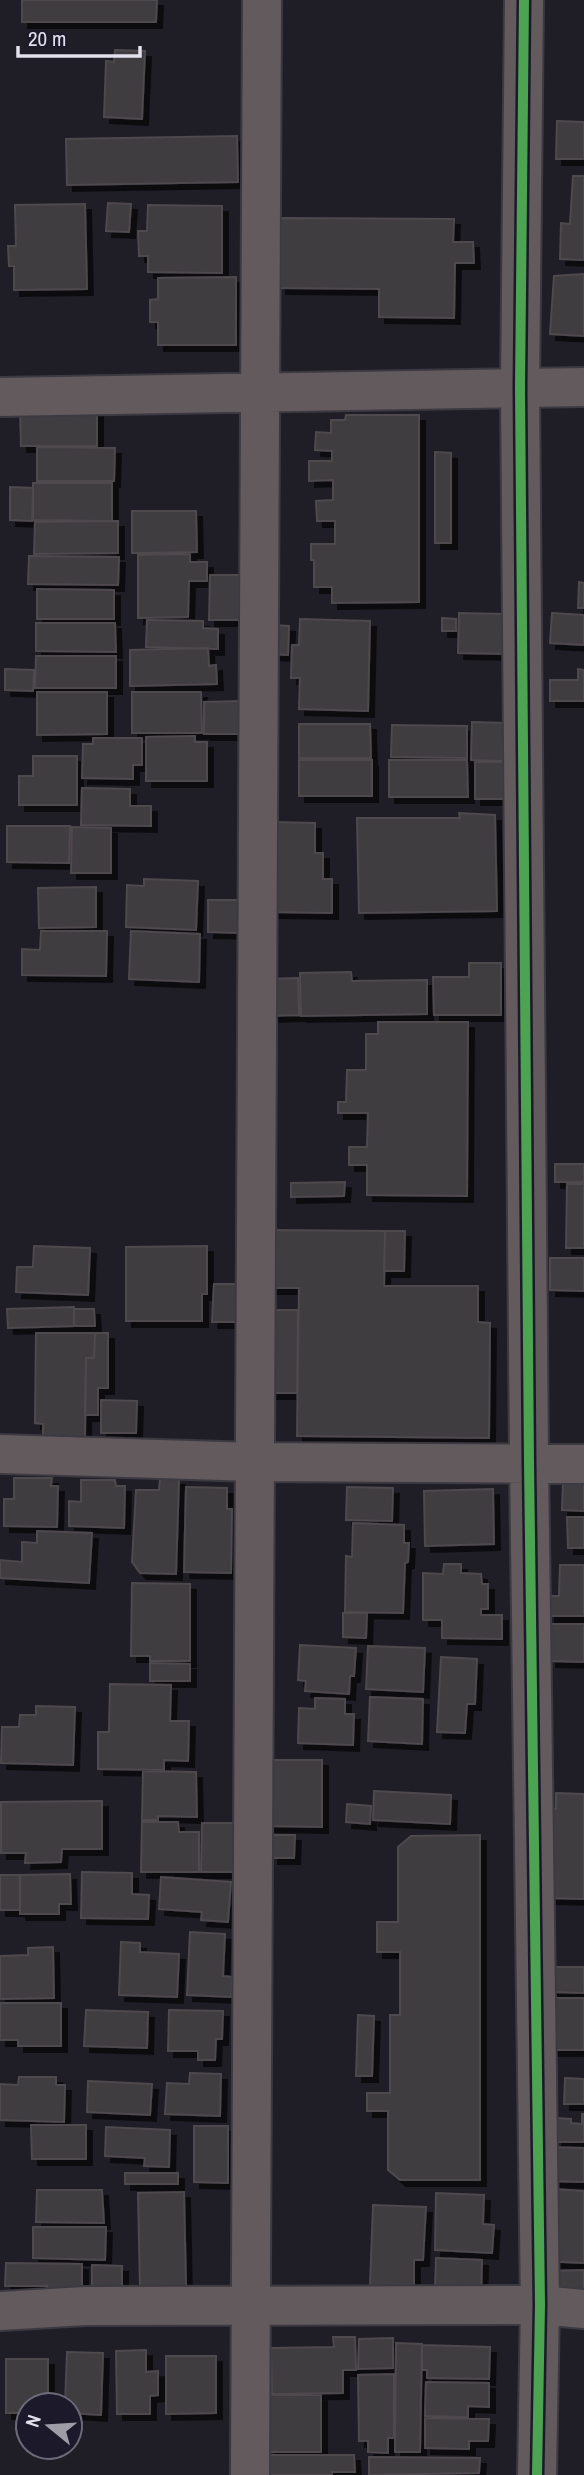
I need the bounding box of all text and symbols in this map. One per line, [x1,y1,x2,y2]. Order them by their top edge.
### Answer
scale bar [18,14,140,58]
text: 20 m [28,24,66,53]
north arrow [14,2391,84,2461]
text: N [19,2411,47,2430]

